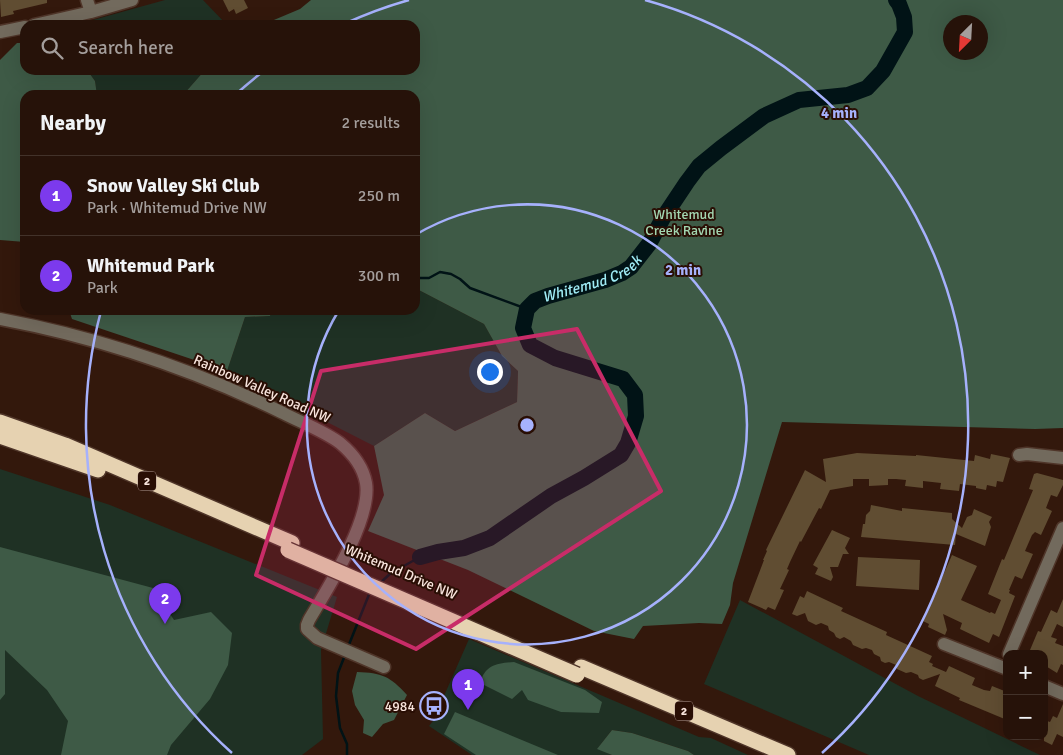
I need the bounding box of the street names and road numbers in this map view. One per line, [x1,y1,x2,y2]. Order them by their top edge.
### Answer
street label: Rainbow Valley Road NW [191,351,333,427]
road number: 2 [138,472,156,491]
street label: Whitemud Drive NW [342,541,460,603]
road number: 2 [675,701,693,720]

